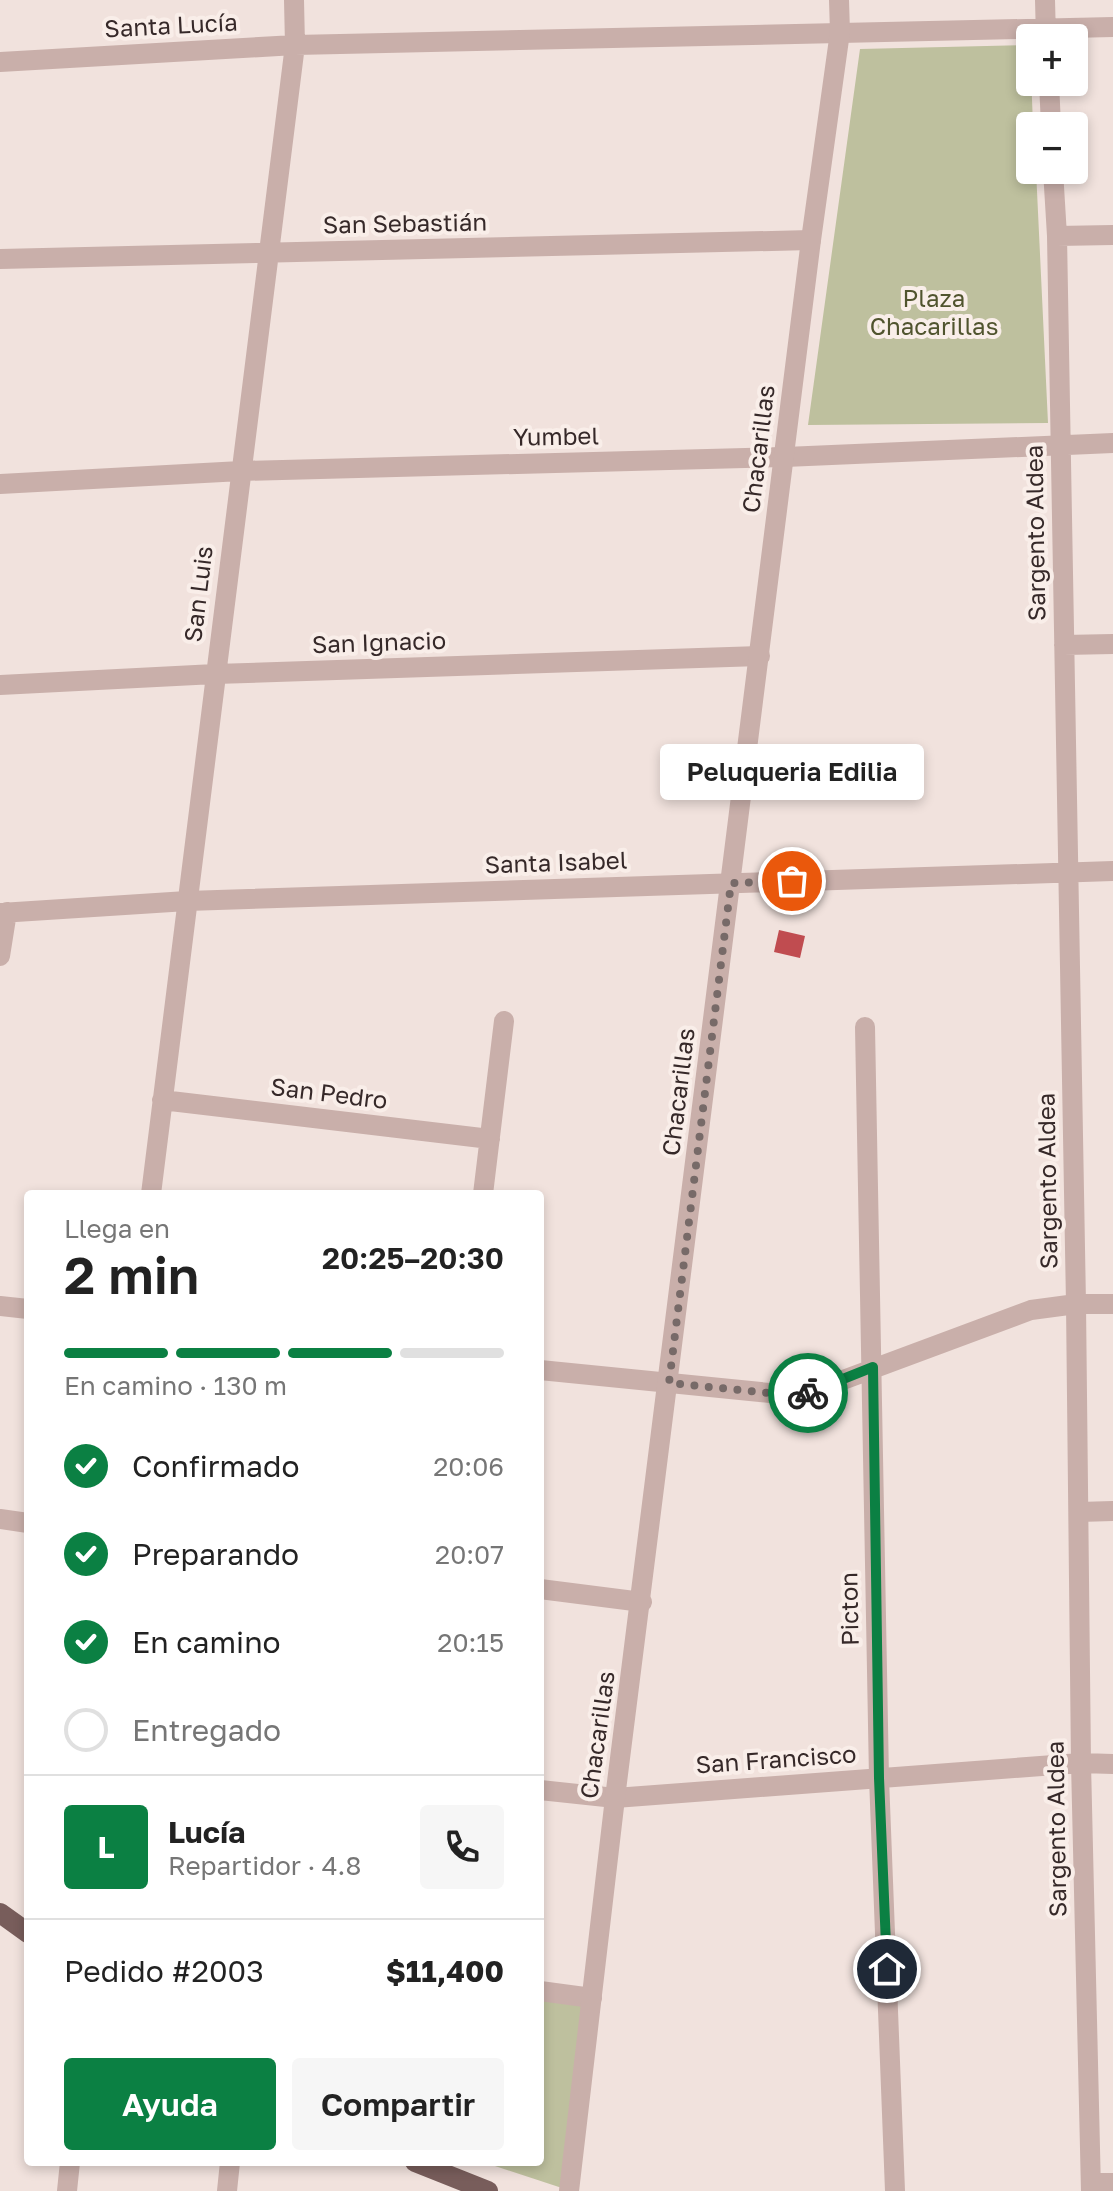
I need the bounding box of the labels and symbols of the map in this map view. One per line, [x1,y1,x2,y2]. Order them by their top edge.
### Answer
street label: Santa Lucía [104,7,238,42]
street label: San Sebastián [323,207,487,238]
park label: Plaza Chacarillas [870,283,998,340]
street label: Chacarillas [735,383,780,514]
street label: Yumbel [513,420,599,451]
street label: Sargento Aldea [1018,445,1051,622]
street label: San Luis [177,544,218,644]
street label: San Ignacio [311,625,447,658]
callout: Peluqueria Edilia [660,745,924,801]
street label: Santa Isabel [484,845,628,878]
pin [758,847,826,915]
street label: Chacarillas [655,1026,700,1157]
street label: San Pedro [269,1071,389,1114]
street label: Sargento Aldea [1030,1093,1063,1270]
courier [768,1353,848,1433]
street label: Picton [833,1572,864,1646]
street label: Chacarillas [573,1669,620,1801]
street label: San Francisco [695,1738,857,1779]
street label: Sargento Aldea [1039,1741,1072,1918]
pin [853,1935,921,2003]

